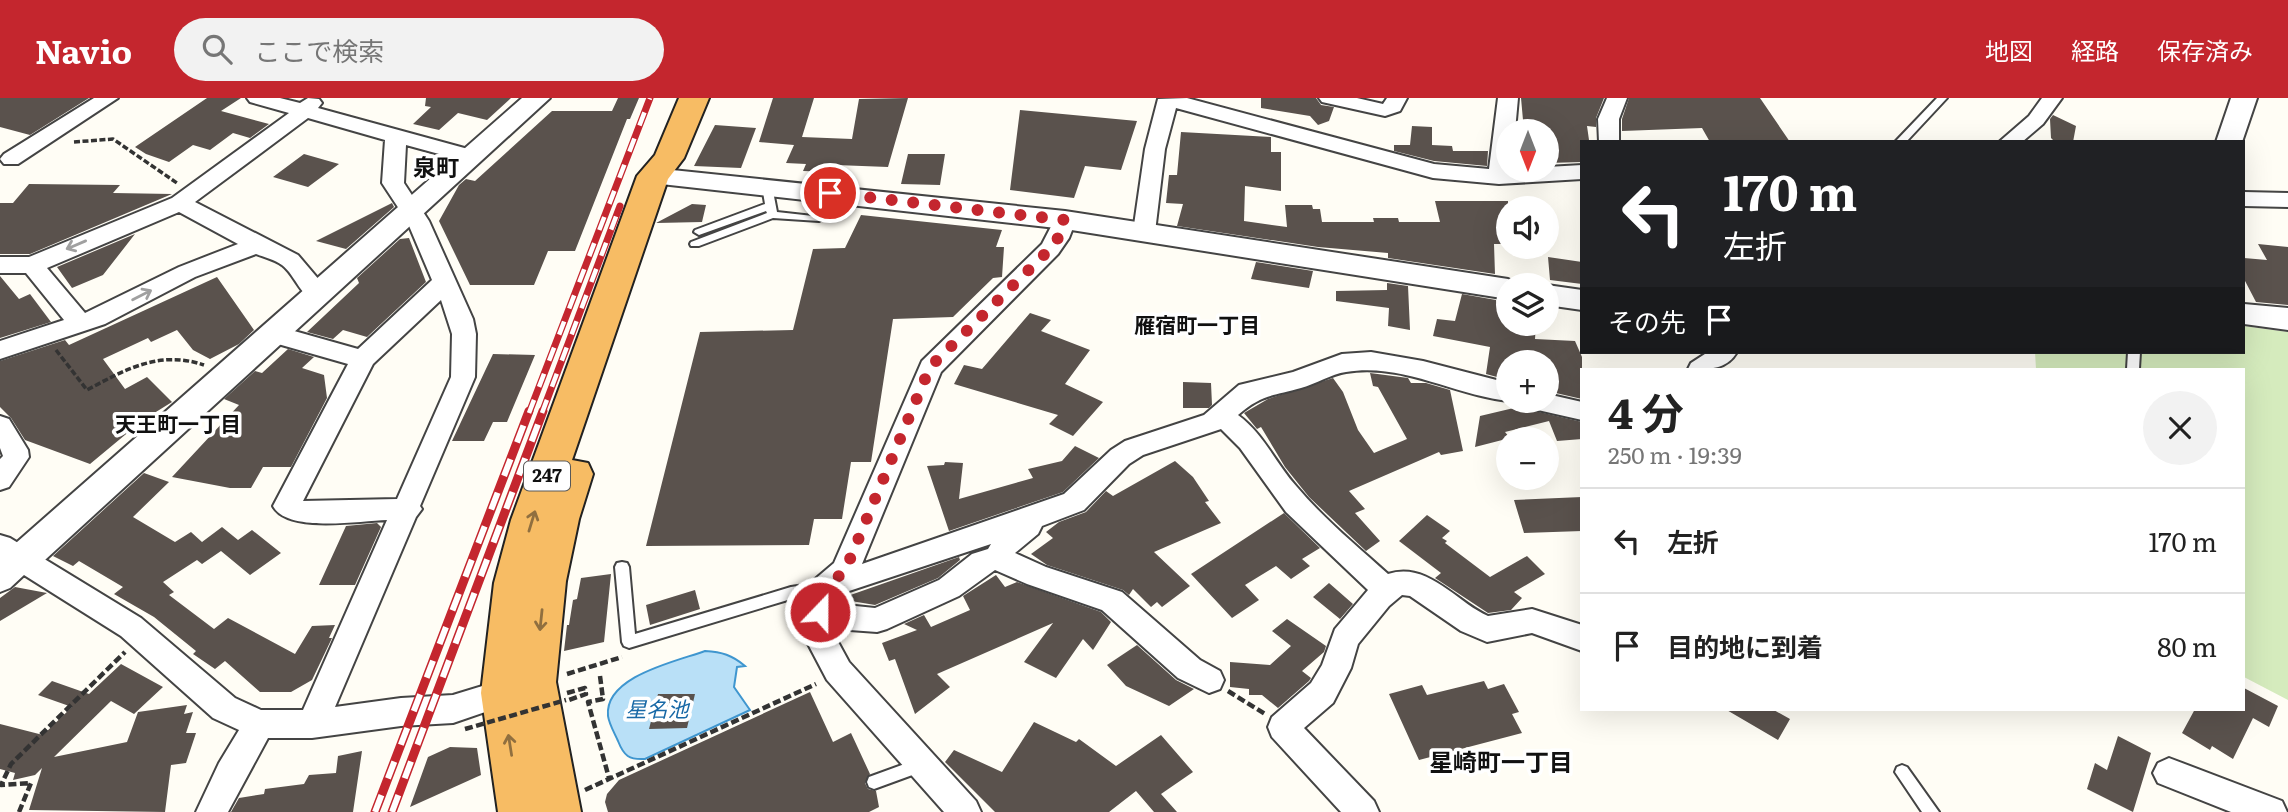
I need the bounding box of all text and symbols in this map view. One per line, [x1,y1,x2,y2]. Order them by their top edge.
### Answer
search box [174,18,664,81]
text: Navio [35,25,132,74]
icon: search [198,30,236,68]
text: ここで検索 [254,30,384,69]
text: 地図 [1985,32,2033,67]
text: 経路 [2071,32,2119,67]
text: 保存済み [2157,32,2253,67]
north arrow [1496,119,1559,182]
map controls [1496,119,1559,490]
district label: 泉町 [413,149,459,183]
text: 170 m [1723,153,1857,226]
pin [800,163,860,223]
icon: left [1608,168,1699,259]
icon: arrive [811,174,849,212]
button: sound [1496,196,1559,259]
text: 左折 [1723,220,1787,268]
one-way arrow [66,239,88,252]
button: layers [1496,273,1559,336]
one-way arrow [131,287,152,301]
text: その先 [1608,301,1686,340]
icon: arrive [1700,301,1738,339]
district label: 雁宿町一丁目 [1134,308,1260,339]
button: + [1496,350,1559,413]
text: 4 分 [1608,380,1684,442]
button: close [2143,391,2217,465]
district label: 天王町一丁目 [115,407,241,438]
button: − [1496,427,1559,490]
text: 250 m · 19:39 [1608,437,1742,471]
road number: 247 [524,462,570,490]
one-way arrow [526,510,539,532]
text: 左折 [1667,521,1719,560]
text: 170 m [2149,521,2217,560]
icon: left [1608,522,1646,560]
position arrow [783,575,857,649]
one-way arrow [534,608,547,631]
text: 目的地に到着 [1667,626,1823,665]
text: 80 m [2157,626,2217,665]
icon: arrive [1608,627,1646,665]
water label: 星名池 [626,692,690,723]
one-way arrow [503,734,516,757]
district label: 星崎町一丁目 [1429,743,1573,778]

